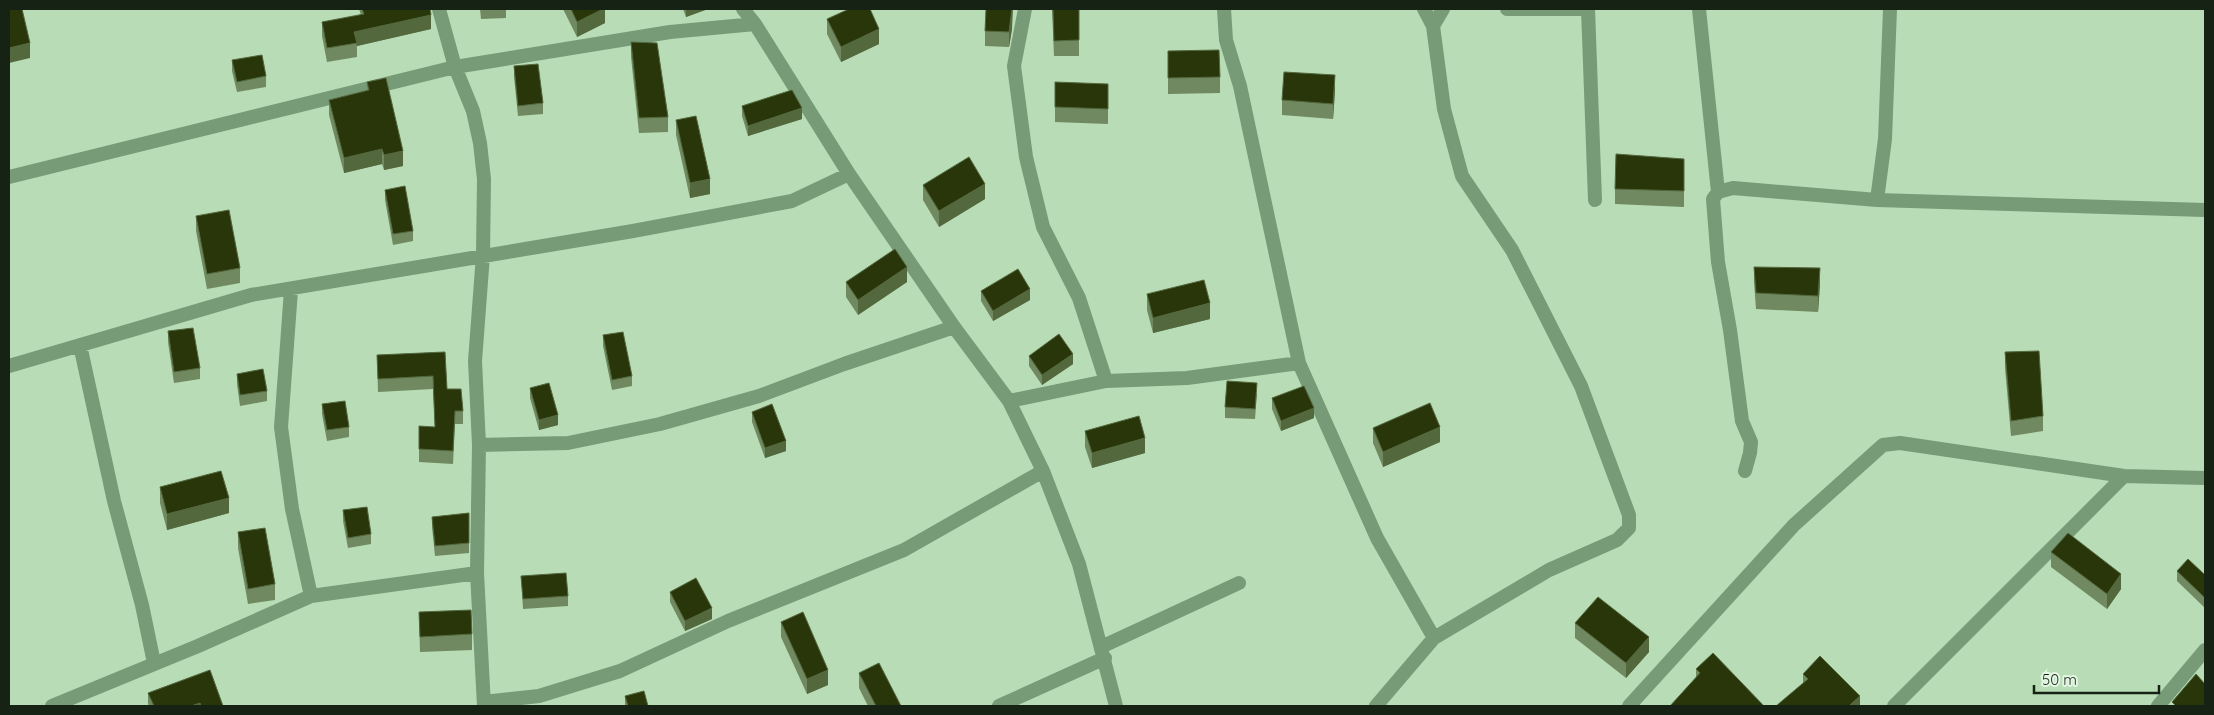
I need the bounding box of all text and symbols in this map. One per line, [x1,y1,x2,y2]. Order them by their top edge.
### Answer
scale bar [2034,662,2159,694]
text: 50 m [2042,670,2077,689]

